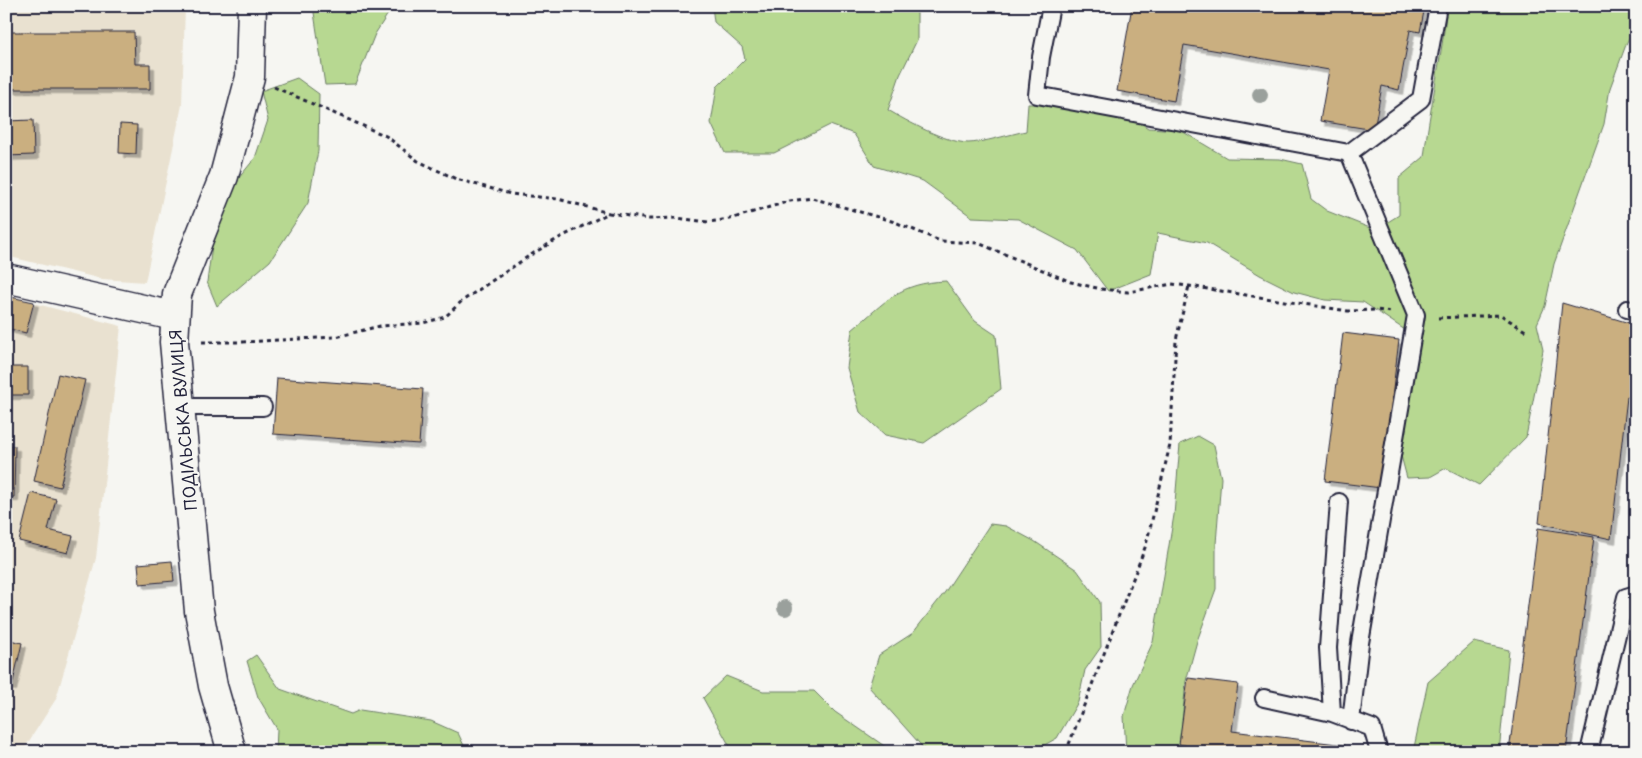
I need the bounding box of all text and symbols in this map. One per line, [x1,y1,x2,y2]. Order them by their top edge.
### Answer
street label: ПОДІЛЬСЬКА ВУЛИЦЯ [162,328,202,512]

